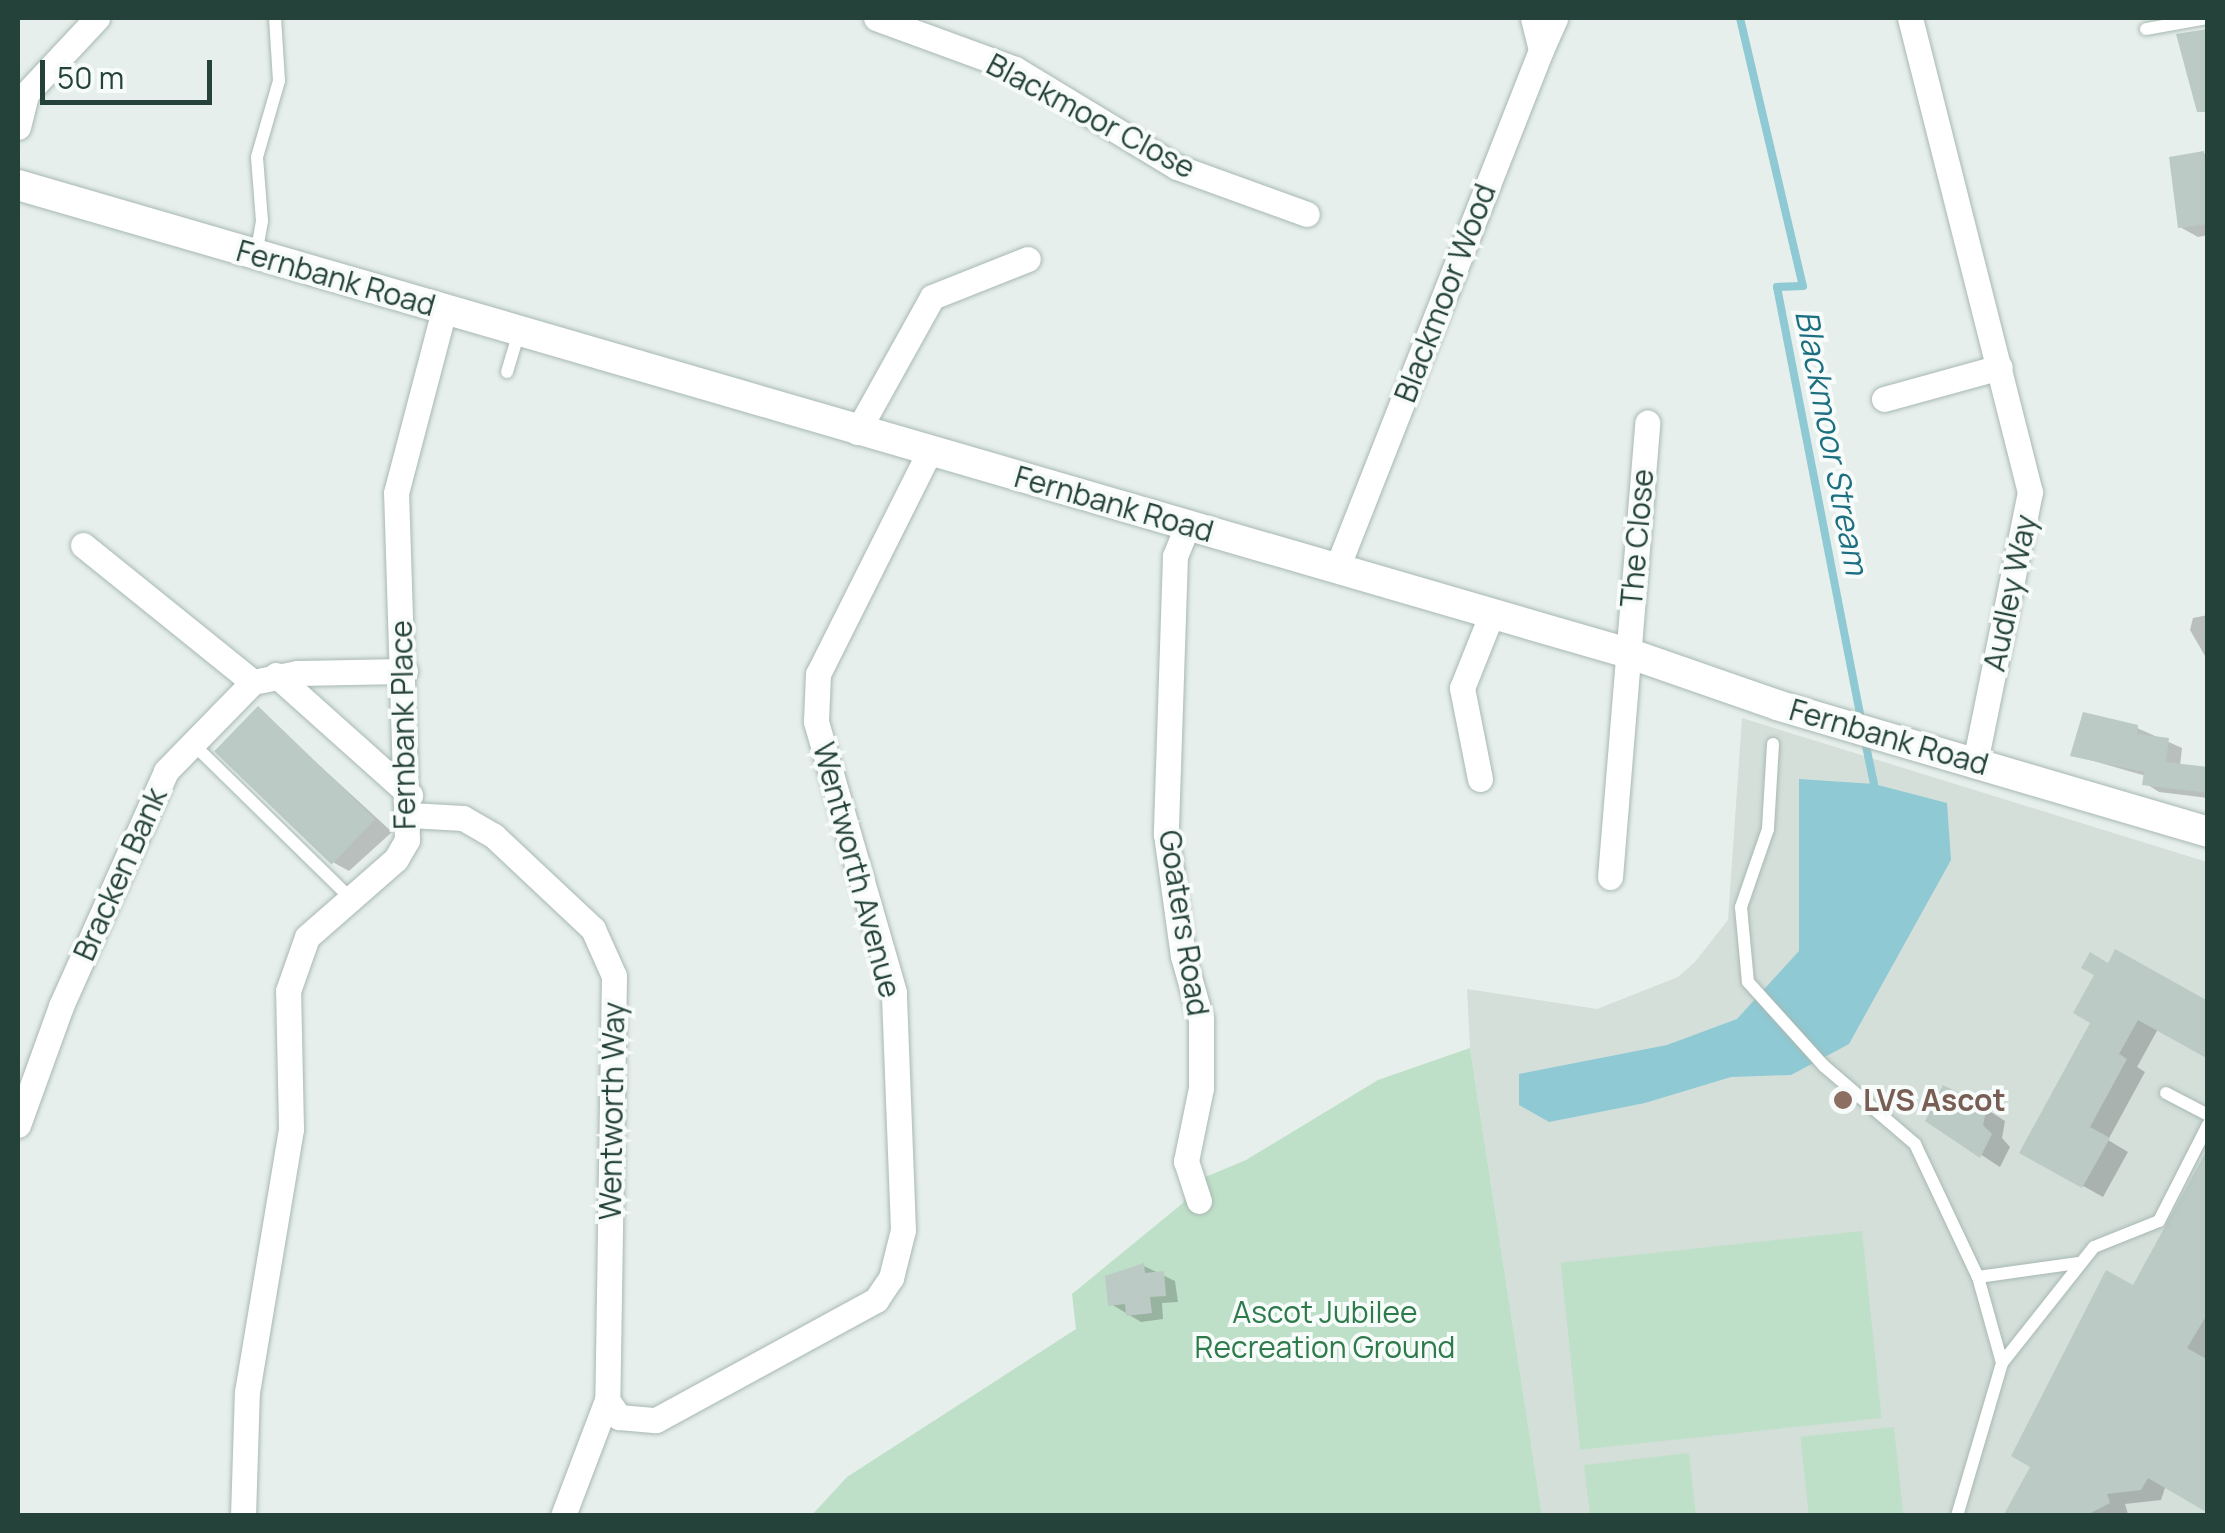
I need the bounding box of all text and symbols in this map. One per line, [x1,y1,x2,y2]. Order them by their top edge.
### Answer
scale bar [45,40,218,102]
street label: Blackmoor Close [981,46,1201,186]
text: 50 m [57,57,124,98]
street label: Blackmoor Wood [1387,179,1503,407]
street label: Fernbank Road [232,232,440,324]
water label: Blackmoor Stream [1788,307,1876,577]
street label: Fernbank Road [1010,458,1218,550]
street label: The Close [1613,467,1661,609]
street label: Audley Way [1976,512,2044,674]
street label: Fernbank Place [383,620,423,830]
street label: Fernbank Road [1785,691,1993,783]
street label: Wentworth Avenue [806,738,908,1002]
street label: Bracken Bank [66,782,174,966]
street label: Goaters Road [1152,828,1216,1018]
street label: Wentworth Way [592,1002,632,1220]
place label: LVS Ascot [1863,1082,2006,1118]
marker: LVS Ascot [1832,1089,1854,1111]
park label: Ascot Jubilee Recreation Ground [1195,1294,1455,1364]

